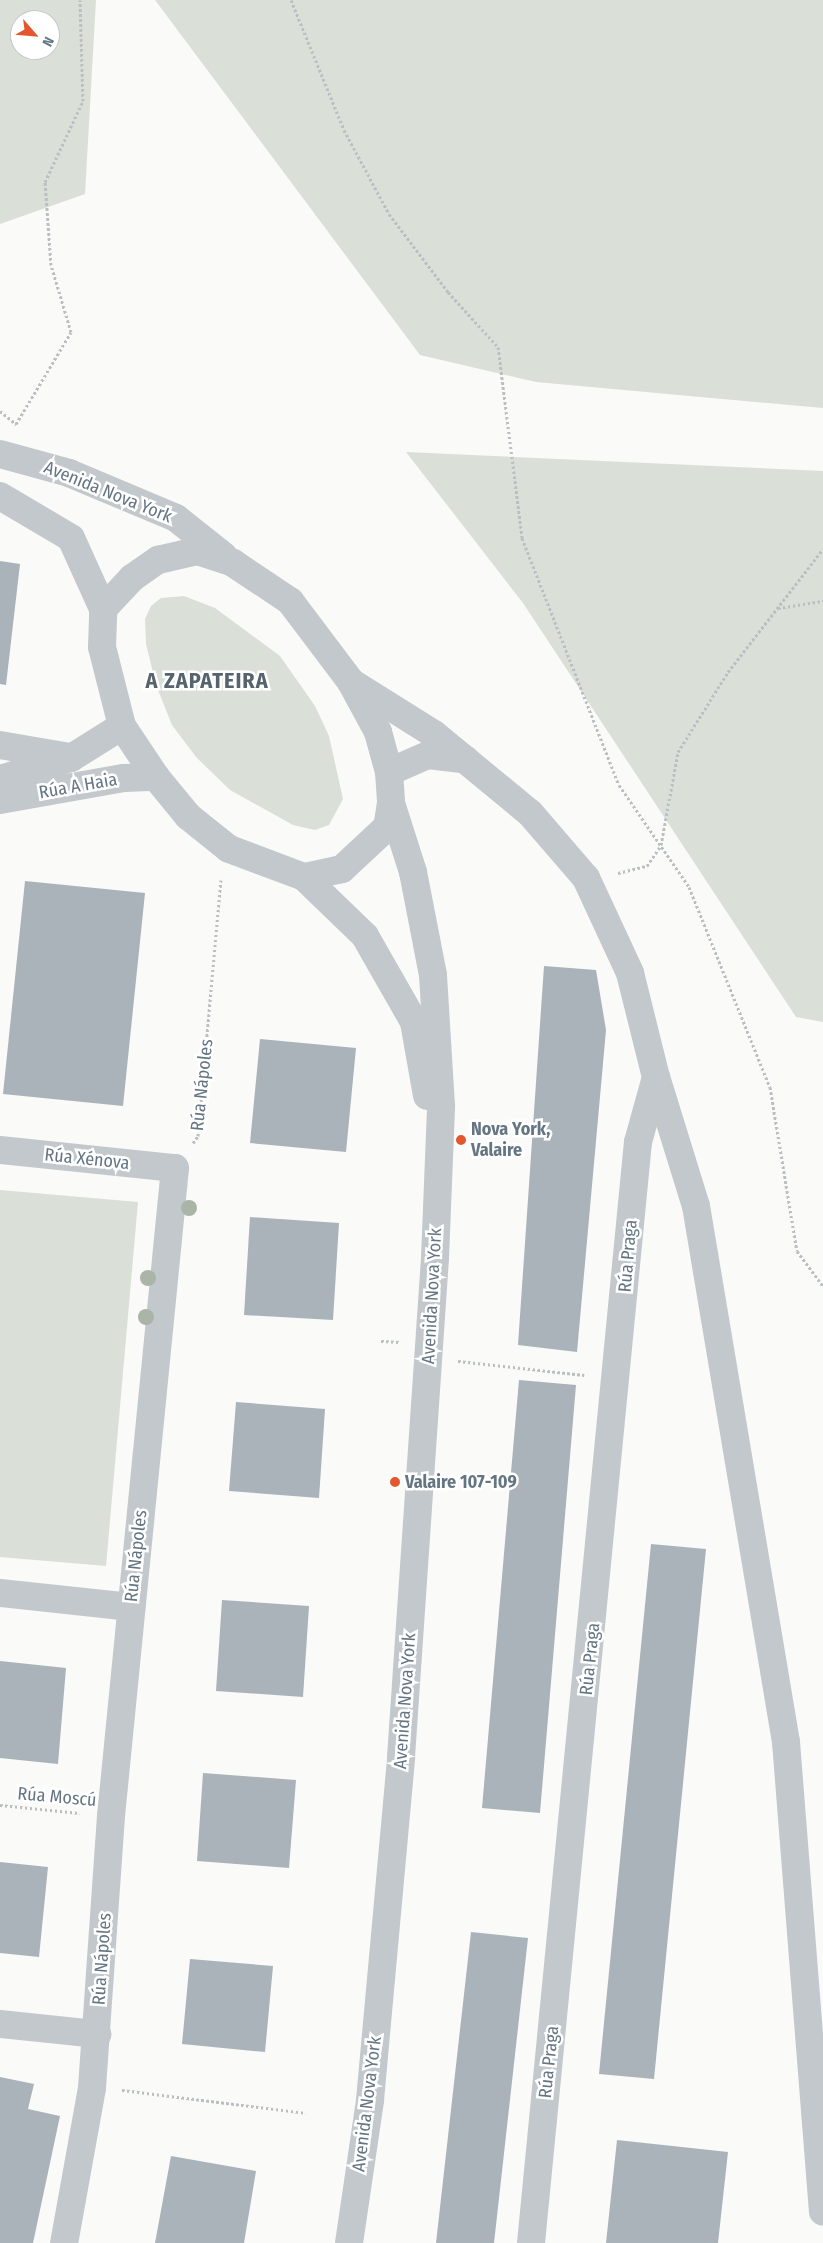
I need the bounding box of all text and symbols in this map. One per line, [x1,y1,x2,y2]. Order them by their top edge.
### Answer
north arrow [10,10,60,60]
text: N [38,34,57,49]
street label: Avenida Nova York [41,456,175,528]
district label: A ZAPATEIRA [144,668,270,694]
street label: Rúa A Haia [37,769,119,803]
street label: Rúa Nápoles [186,1038,218,1132]
place label: Nova York, Valaire [471,1119,550,1162]
marker: Nova York, Valaire [455,1134,467,1146]
street label: Rúa Xénova [44,1144,130,1174]
street label: Rúa Praga [614,1219,642,1293]
street label: Avenida Nova York [418,1227,446,1365]
place label: Valaire 107-109 [405,1471,517,1493]
marker: Valaire 107-109 [389,1476,401,1488]
street label: Rúa Nápoles [120,1509,152,1603]
street label: Rúa Praga [575,1622,605,1696]
street label: Avenida Nova York [389,1632,421,1770]
street label: Rúa Moscú [17,1783,97,1811]
street label: Rúa Nápoles [88,1912,116,2006]
street label: Rúa Praga [534,2025,564,2099]
street label: Avenida Nova York [348,2035,386,2173]

